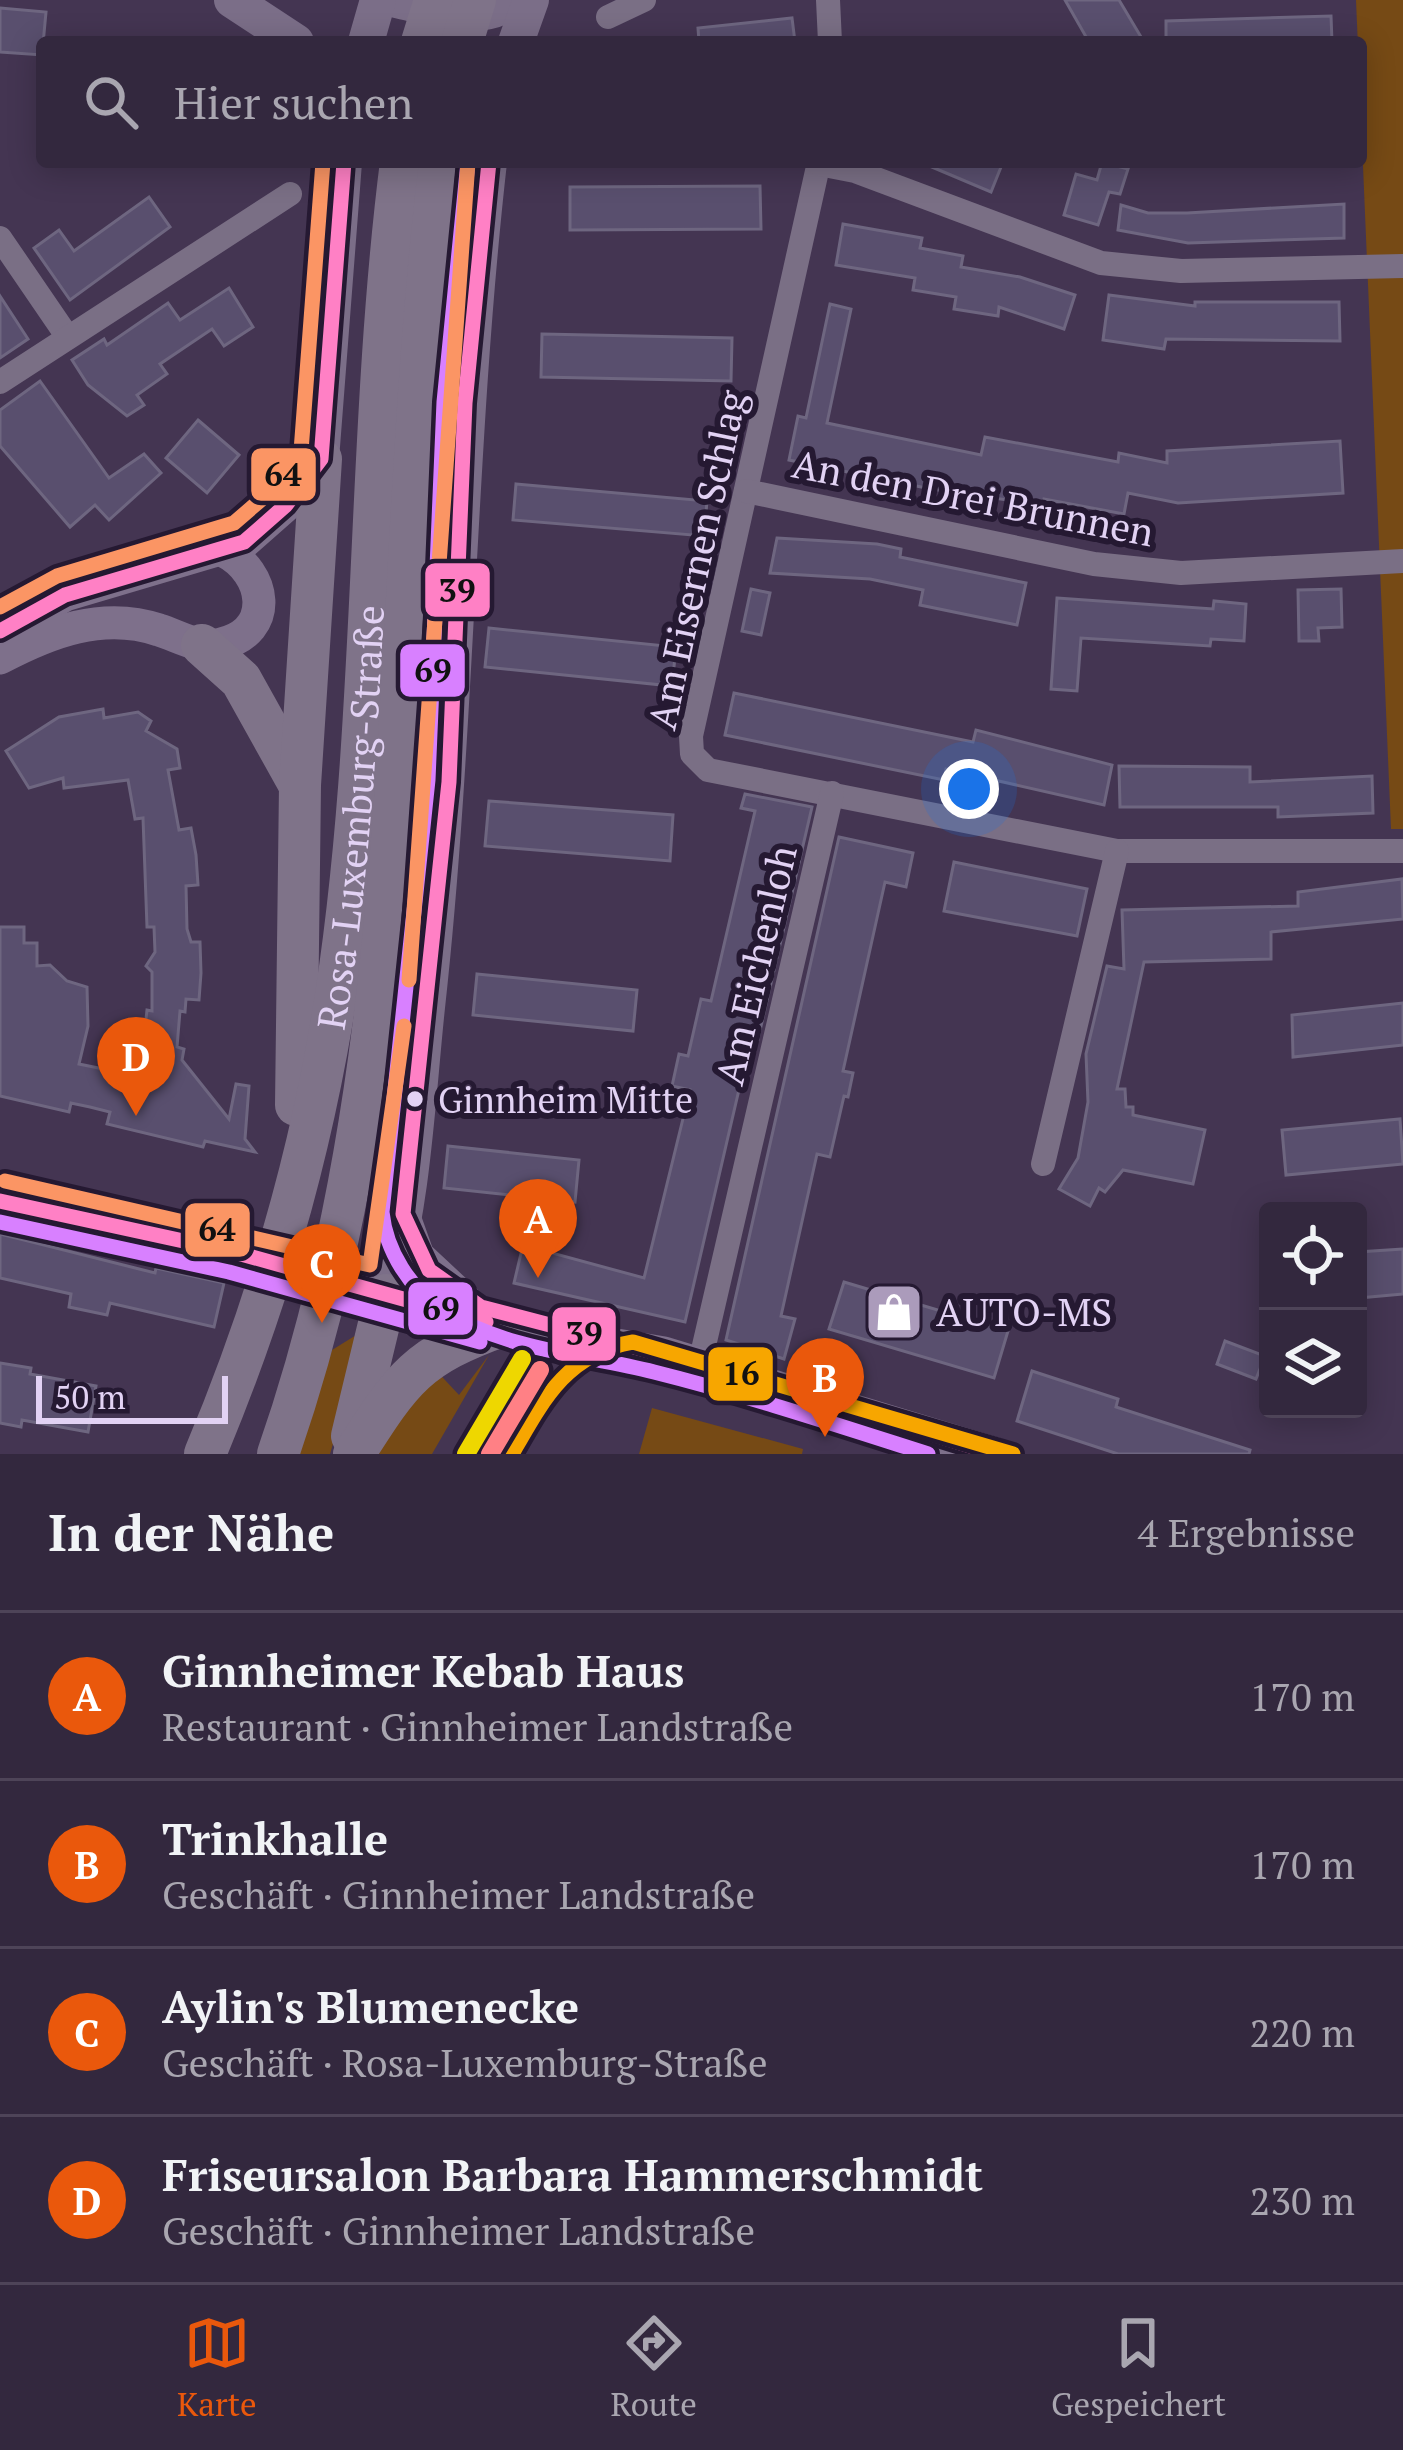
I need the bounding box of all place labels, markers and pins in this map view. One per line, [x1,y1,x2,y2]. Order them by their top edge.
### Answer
pin: D [97,1017,175,1116]
place label: Ginnheim Mitte [438,1076,693,1123]
marker: Ginnheim Mitte [404,1088,426,1110]
pin: A [499,1179,577,1278]
pin: C [283,1224,361,1323]
shop icon: AUTO-MS [863,1281,925,1343]
place label: AUTO-MS [936,1285,1112,1337]
pin: B [786,1338,864,1437]

